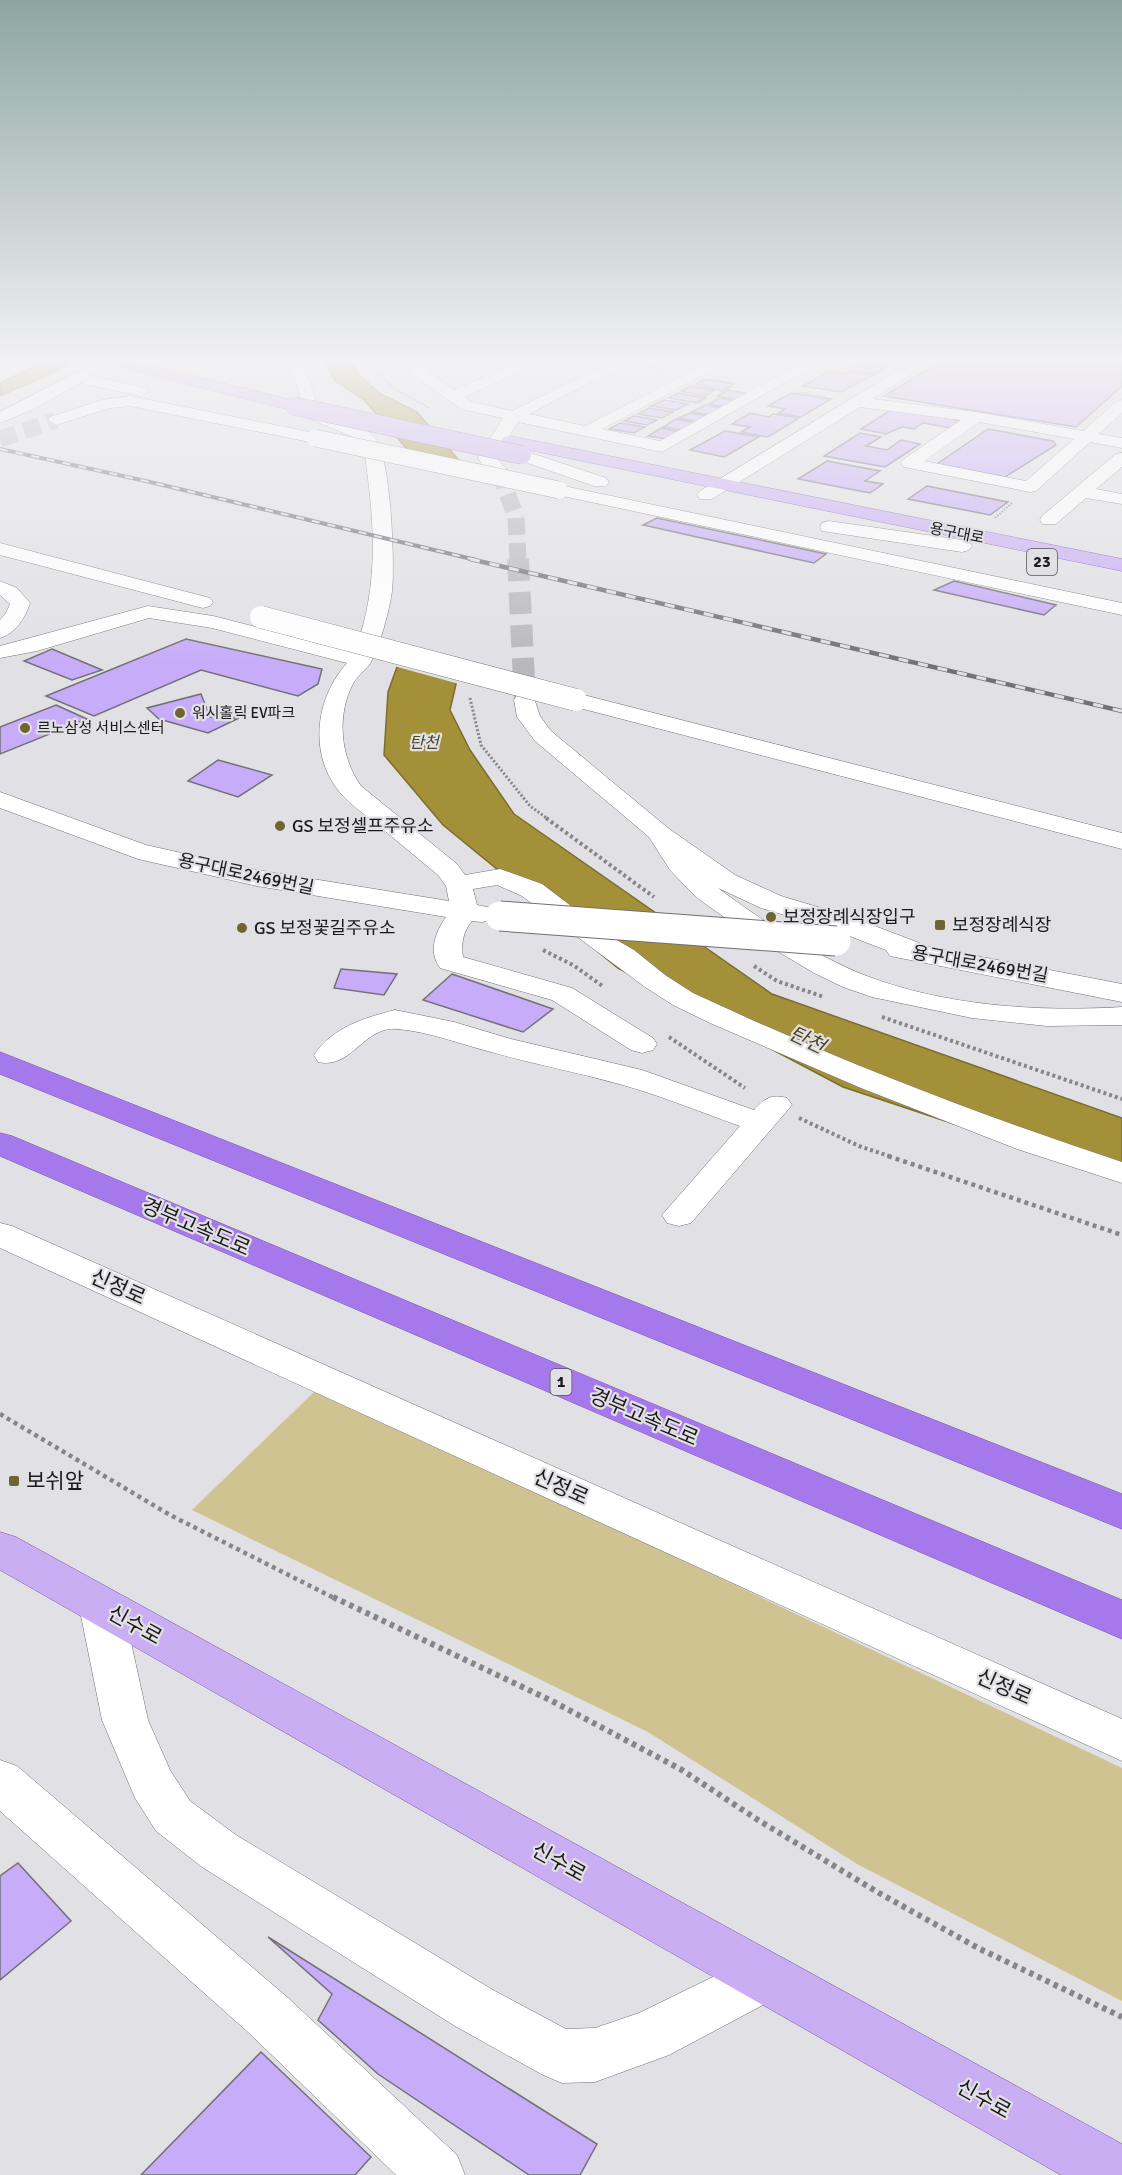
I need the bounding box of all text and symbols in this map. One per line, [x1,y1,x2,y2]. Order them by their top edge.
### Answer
street label: 용구대로 [928,519,986,547]
road number: 23 [1027,549,1057,575]
place label: 워시홀릭 EV파크 [192,704,295,722]
marker: 워시홀릭 EV파크 [173,706,187,720]
place label: 르노삼성 서비스센터 [37,719,165,737]
marker: 르노삼성 서비스센터 [18,721,32,735]
water label: 탄천 [409,733,441,753]
place label: GS 보정셀프주유소 [292,815,433,837]
marker: GS 보정셀프주유소 [273,819,287,833]
street label: 용구대로2469번길 [176,849,316,899]
place label: 보정장례식장입구 [783,906,915,928]
marker: 보정장례식장입구 [764,910,778,924]
place label: 보정장례식장 [952,914,1051,936]
place label: GS 보정꽃길주유소 [254,917,395,939]
marker: 보정장례식장 [933,918,947,932]
marker: GS 보정꽃길주유소 [235,921,249,935]
street label: 용구대로2469번길 [910,941,1050,987]
water label: 탄천 [785,1021,831,1060]
street label: 경부고속도로 [138,1192,254,1262]
street label: 신정로 [86,1263,150,1311]
road number: 1 [550,1369,572,1395]
street label: 경부고속도로 [586,1382,702,1452]
street label: 신정로 [529,1463,593,1511]
place label: 보쉬앞 [26,1468,84,1494]
marker: 보쉬앞 [7,1474,21,1488]
street label: 신수로 [103,1600,167,1650]
street label: 신정로 [972,1663,1036,1711]
street label: 신수로 [527,1837,591,1887]
street label: 신수로 [952,2074,1016,2124]

